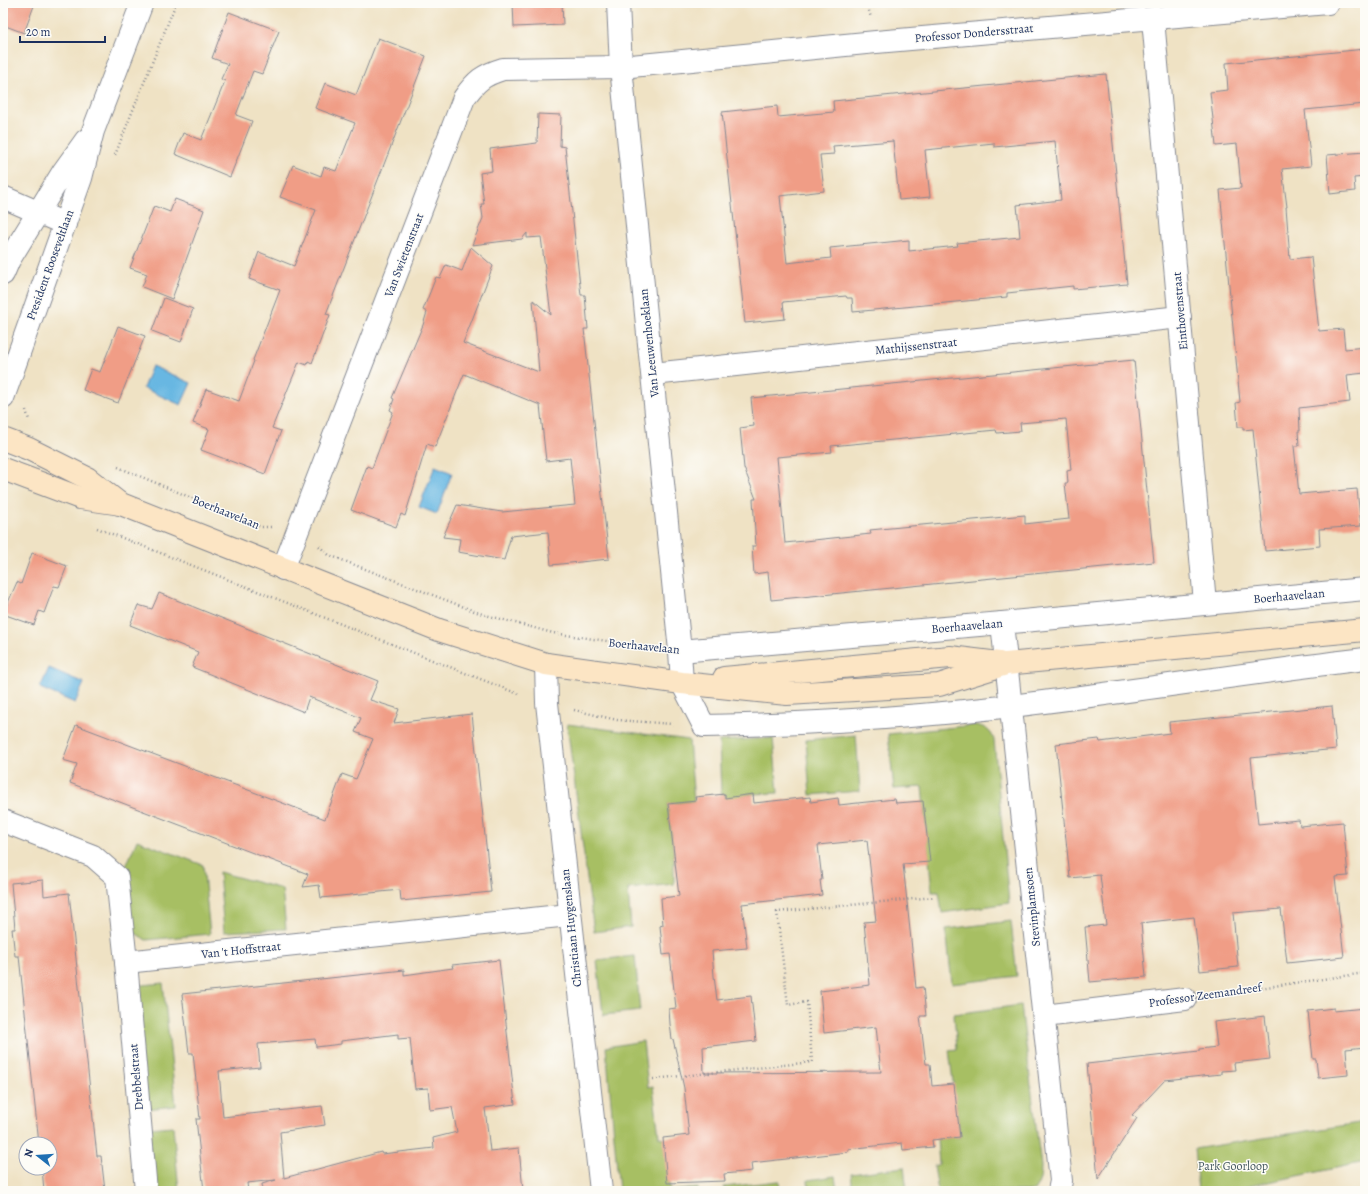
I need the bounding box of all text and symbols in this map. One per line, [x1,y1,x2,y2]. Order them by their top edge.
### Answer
scale bar [20,18,105,44]
street label: Professor Dondersstraat [914,20,1034,46]
text: 20 m [26,24,50,40]
street label: President Rooseveltlaan [23,207,78,322]
street label: Van Swietenstraat [380,211,427,300]
street label: Einthovenstraat [1169,271,1191,351]
street label: Van Leeuwenhoeklaan [635,288,663,399]
street label: Mathijssenstraat [874,334,958,358]
street label: Boerhaavelaan [190,491,263,533]
street label: Boerhaavelaan [1253,585,1326,607]
street label: Boerhaavelaan [931,615,1004,637]
street label: Boerhaavelaan [608,634,681,658]
street label: Stevinplantsoen [1020,866,1044,947]
street label: Christiaan Huygenslaan [557,868,585,988]
street label: Van 't Hoffstraat [199,938,282,962]
street label: Professor Zeemandreef [1148,979,1264,1011]
street label: Drebbelstraat [125,1043,147,1111]
north arrow [18,1136,58,1176]
text: N [21,1147,37,1159]
park label: Park Goorloop [1198,1158,1268,1174]

